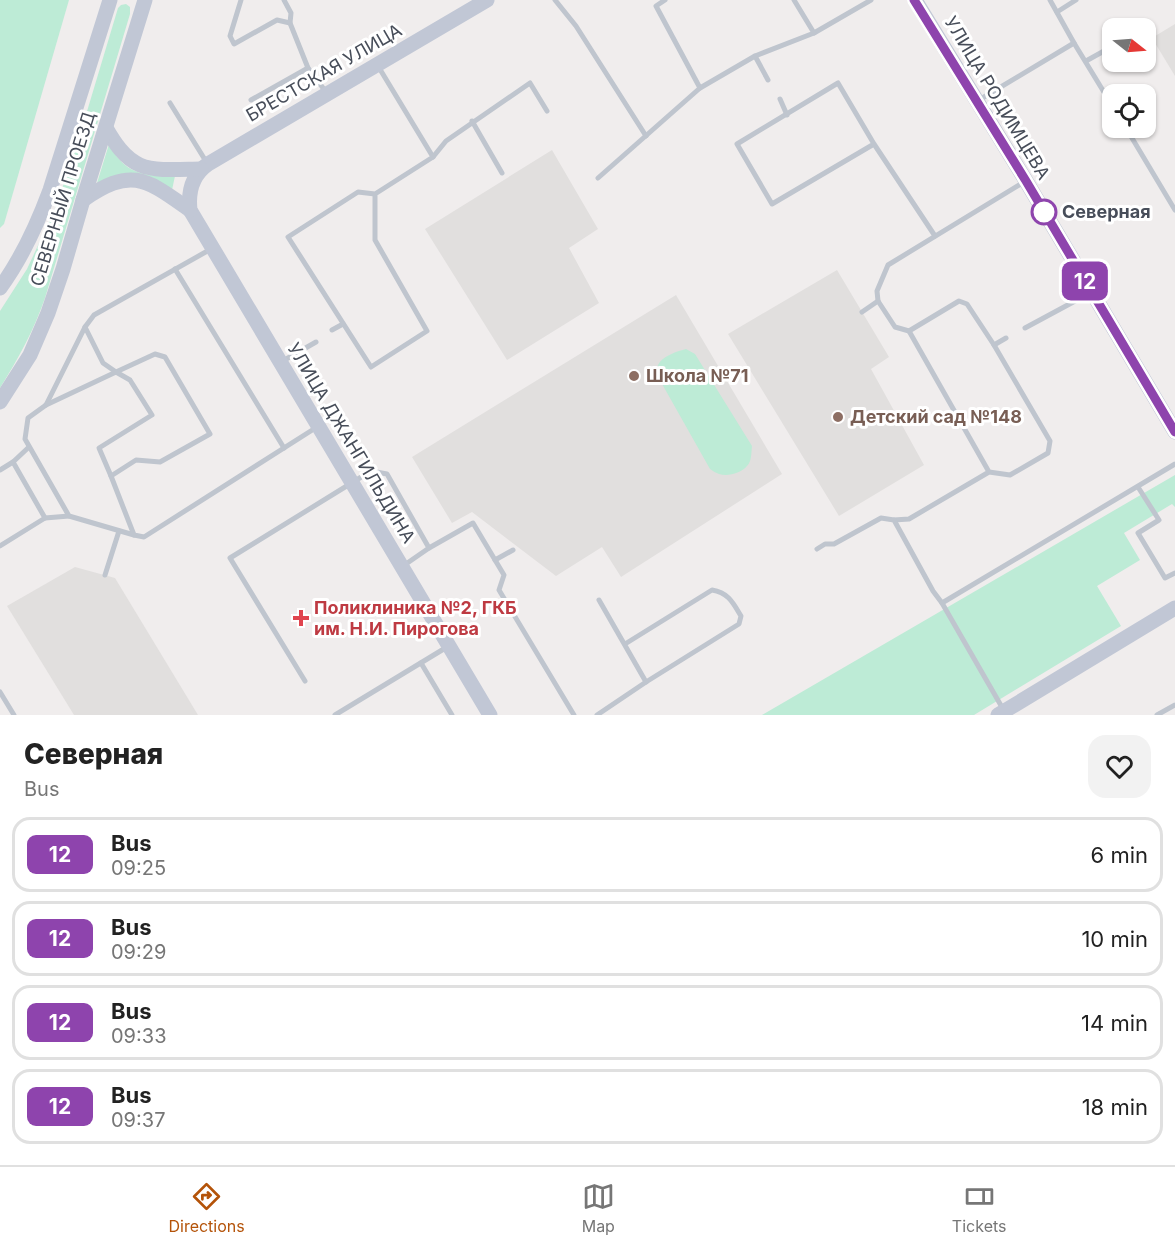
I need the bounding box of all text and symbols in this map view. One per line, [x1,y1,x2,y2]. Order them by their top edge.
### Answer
street label: УЛИЦА РОДИМЦЕВА [940,12,1054,183]
north arrow [1102,18,1156,72]
map controls [1102,18,1156,138]
street label: БРЕСТСКАЯ УЛИЦА [242,19,405,126]
button: locate [1102,84,1156,138]
street label: СЕВЕРНЫЙ ПРОЕЗД [25,109,99,289]
marker: Северная [1031,199,1057,225]
place label: Северная [1062,201,1151,222]
line badge: 12 [1058,262,1112,300]
text: 12 [1074,269,1096,294]
street label: УЛИЦА ДЖАНГИЛЬДИНА [283,339,420,547]
place label: Школа №71 [646,365,749,386]
marker: Школа №71 [627,369,641,383]
place label: Детский сад №148 [850,406,1022,427]
marker: Детский сад №148 [831,410,845,424]
place label: Поликлиника №2, ГКБ им. Н.И. Пирогова [314,597,517,639]
marker: Поликлиника №2, ГКБ им. Н.И. Пирогова [292,609,310,627]
button: heart [1088,735,1151,798]
text: Северная [24,737,163,771]
text: Bus [24,777,59,801]
text: Bus [111,830,152,856]
text: 12 [49,842,71,867]
text: 6 min [1091,842,1148,868]
text: 09:25 [111,856,166,880]
text: Bus [111,914,152,940]
text: 12 [49,926,71,951]
text: 10 min [1081,926,1148,952]
text: 09:29 [111,940,166,964]
text: Bus [111,998,152,1024]
text: 12 [49,1010,71,1035]
text: 14 min [1081,1010,1148,1036]
text: 09:33 [111,1024,167,1048]
text: Bus [111,1082,152,1108]
text: 12 [49,1094,71,1119]
text: 18 min [1082,1094,1148,1120]
text: 09:37 [111,1108,165,1132]
tab: Directions [168,1180,245,1236]
tab: Map [582,1180,615,1236]
tab: Tickets [952,1180,1006,1236]

